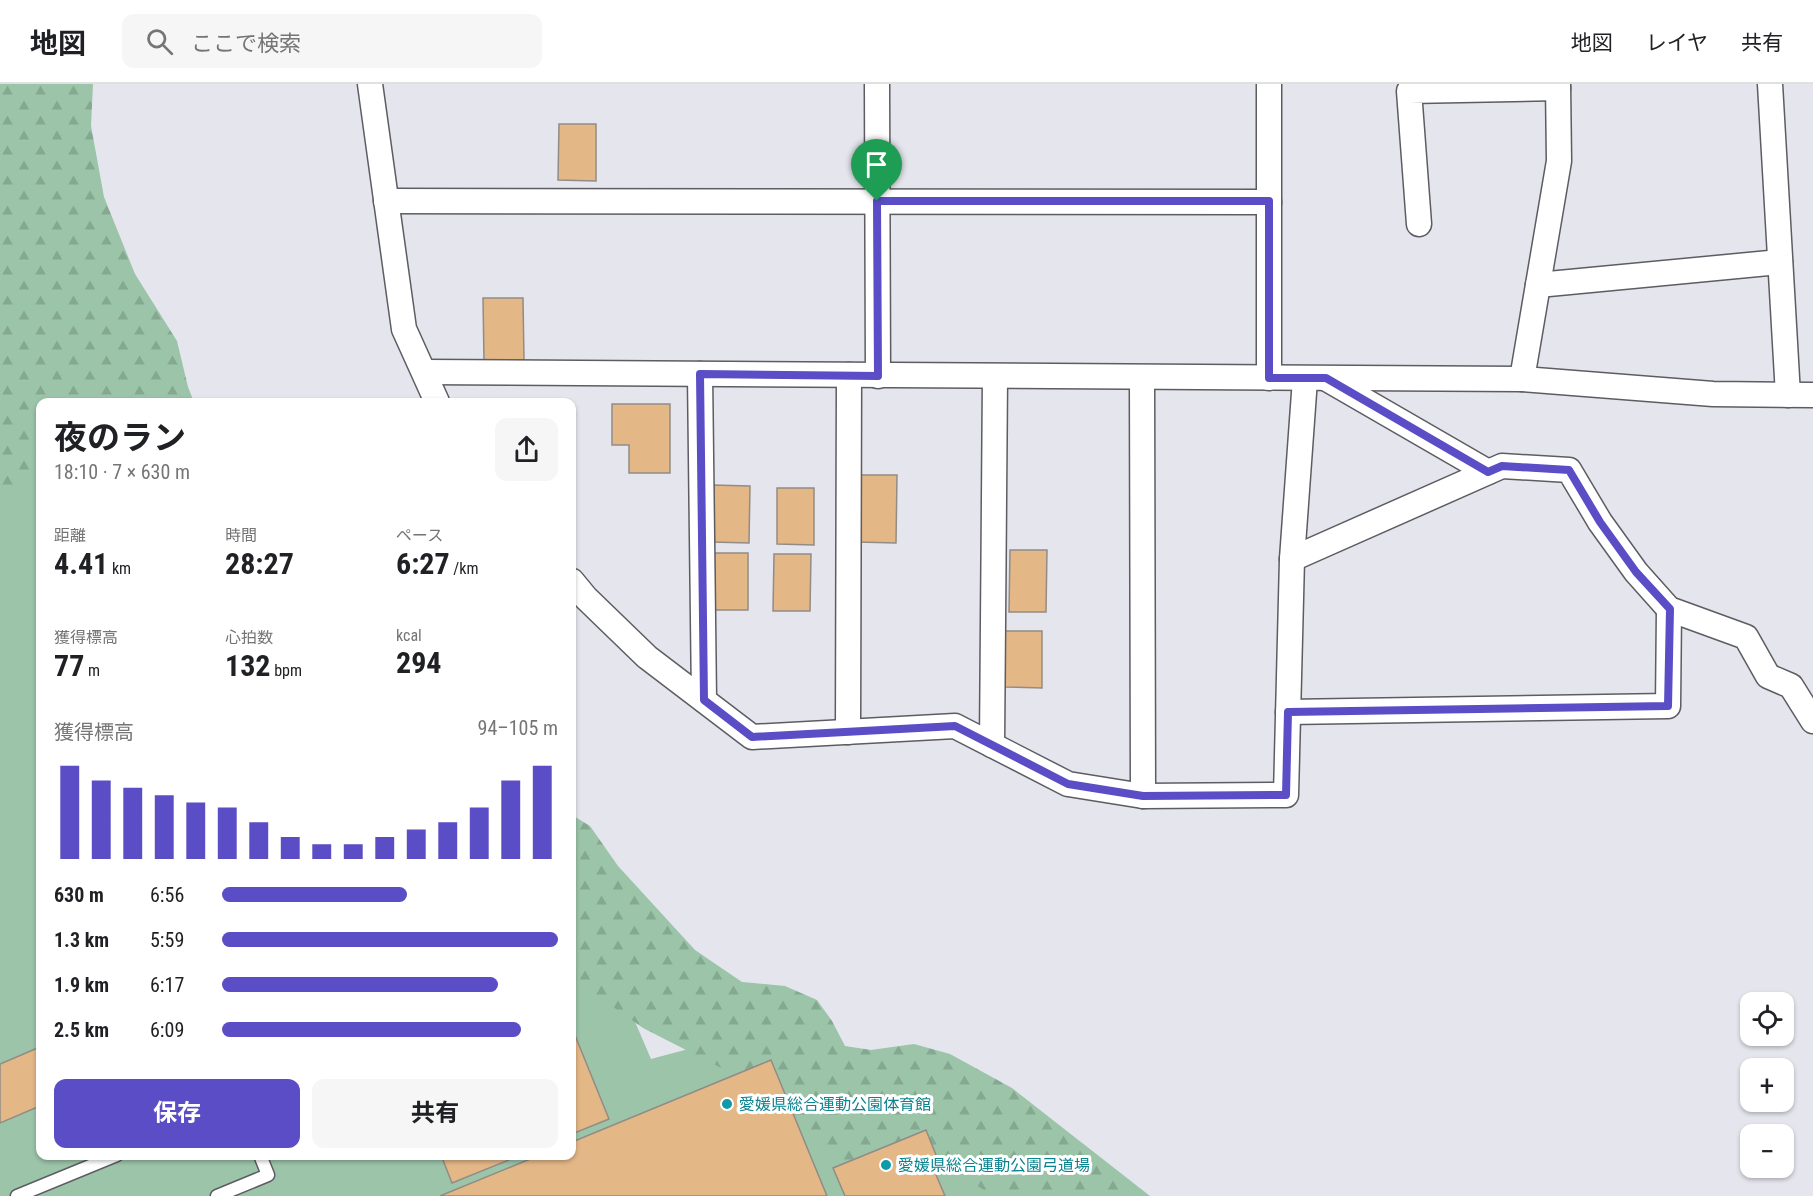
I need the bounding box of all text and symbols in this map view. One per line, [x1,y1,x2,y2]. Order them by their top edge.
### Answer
search box [122,14,542,68]
icon: search [143,25,176,58]
text: 地図 [30,27,86,60]
text: ここで検索 [191,31,301,56]
text: 地図 [1571,31,1613,55]
text: レイヤ [1646,31,1708,55]
text: 共有 [1741,31,1783,55]
pin [851,139,902,201]
icon: arrive [860,148,893,181]
text: 夜のラン [54,418,186,457]
button: share [495,418,558,481]
text: 18:10 · 7 × 630 m [54,460,190,484]
text: 距離 [54,526,86,545]
text: 時間 [225,526,257,545]
text: ペース [396,526,443,545]
text: 4.41 [54,546,108,581]
text: 28:27 [225,546,294,581]
text: 6:27 [396,546,450,581]
text: km [108,559,131,578]
text: /km [450,559,479,578]
text: kcal [396,626,422,645]
text: 獲得標高 [54,628,118,647]
text: 心拍数 [225,628,273,647]
text: 294 [396,645,441,680]
text: 77 [54,648,84,683]
text: 132 [225,648,270,683]
text: m [84,661,100,680]
text: bpm [270,661,302,680]
text: 94–105 m [478,716,558,740]
text: 獲得標高 [54,720,134,744]
text: 630 m [54,883,104,907]
text: 6:56 [150,883,184,907]
text: 1.3 km [54,928,109,952]
text: 5:59 [150,928,184,952]
text: 1.9 km [54,973,109,997]
text: 6:17 [150,973,184,997]
map controls [1740,992,1794,1178]
button: locate [1740,992,1794,1046]
text: 2.5 km [54,1018,109,1042]
text: 6:09 [150,1018,184,1042]
button: + [1740,1058,1794,1112]
button: 保存 [54,1079,300,1148]
button: 共有 [312,1079,558,1148]
place label: 愛媛県総合運動公園体育館 [739,1095,931,1114]
marker: 愛媛県総合運動公園体育館 [720,1097,734,1111]
button: − [1740,1124,1794,1178]
place label: 愛媛県総合運動公園弓道場 [898,1156,1090,1175]
marker: 愛媛県総合運動公園弓道場 [879,1158,893,1172]

